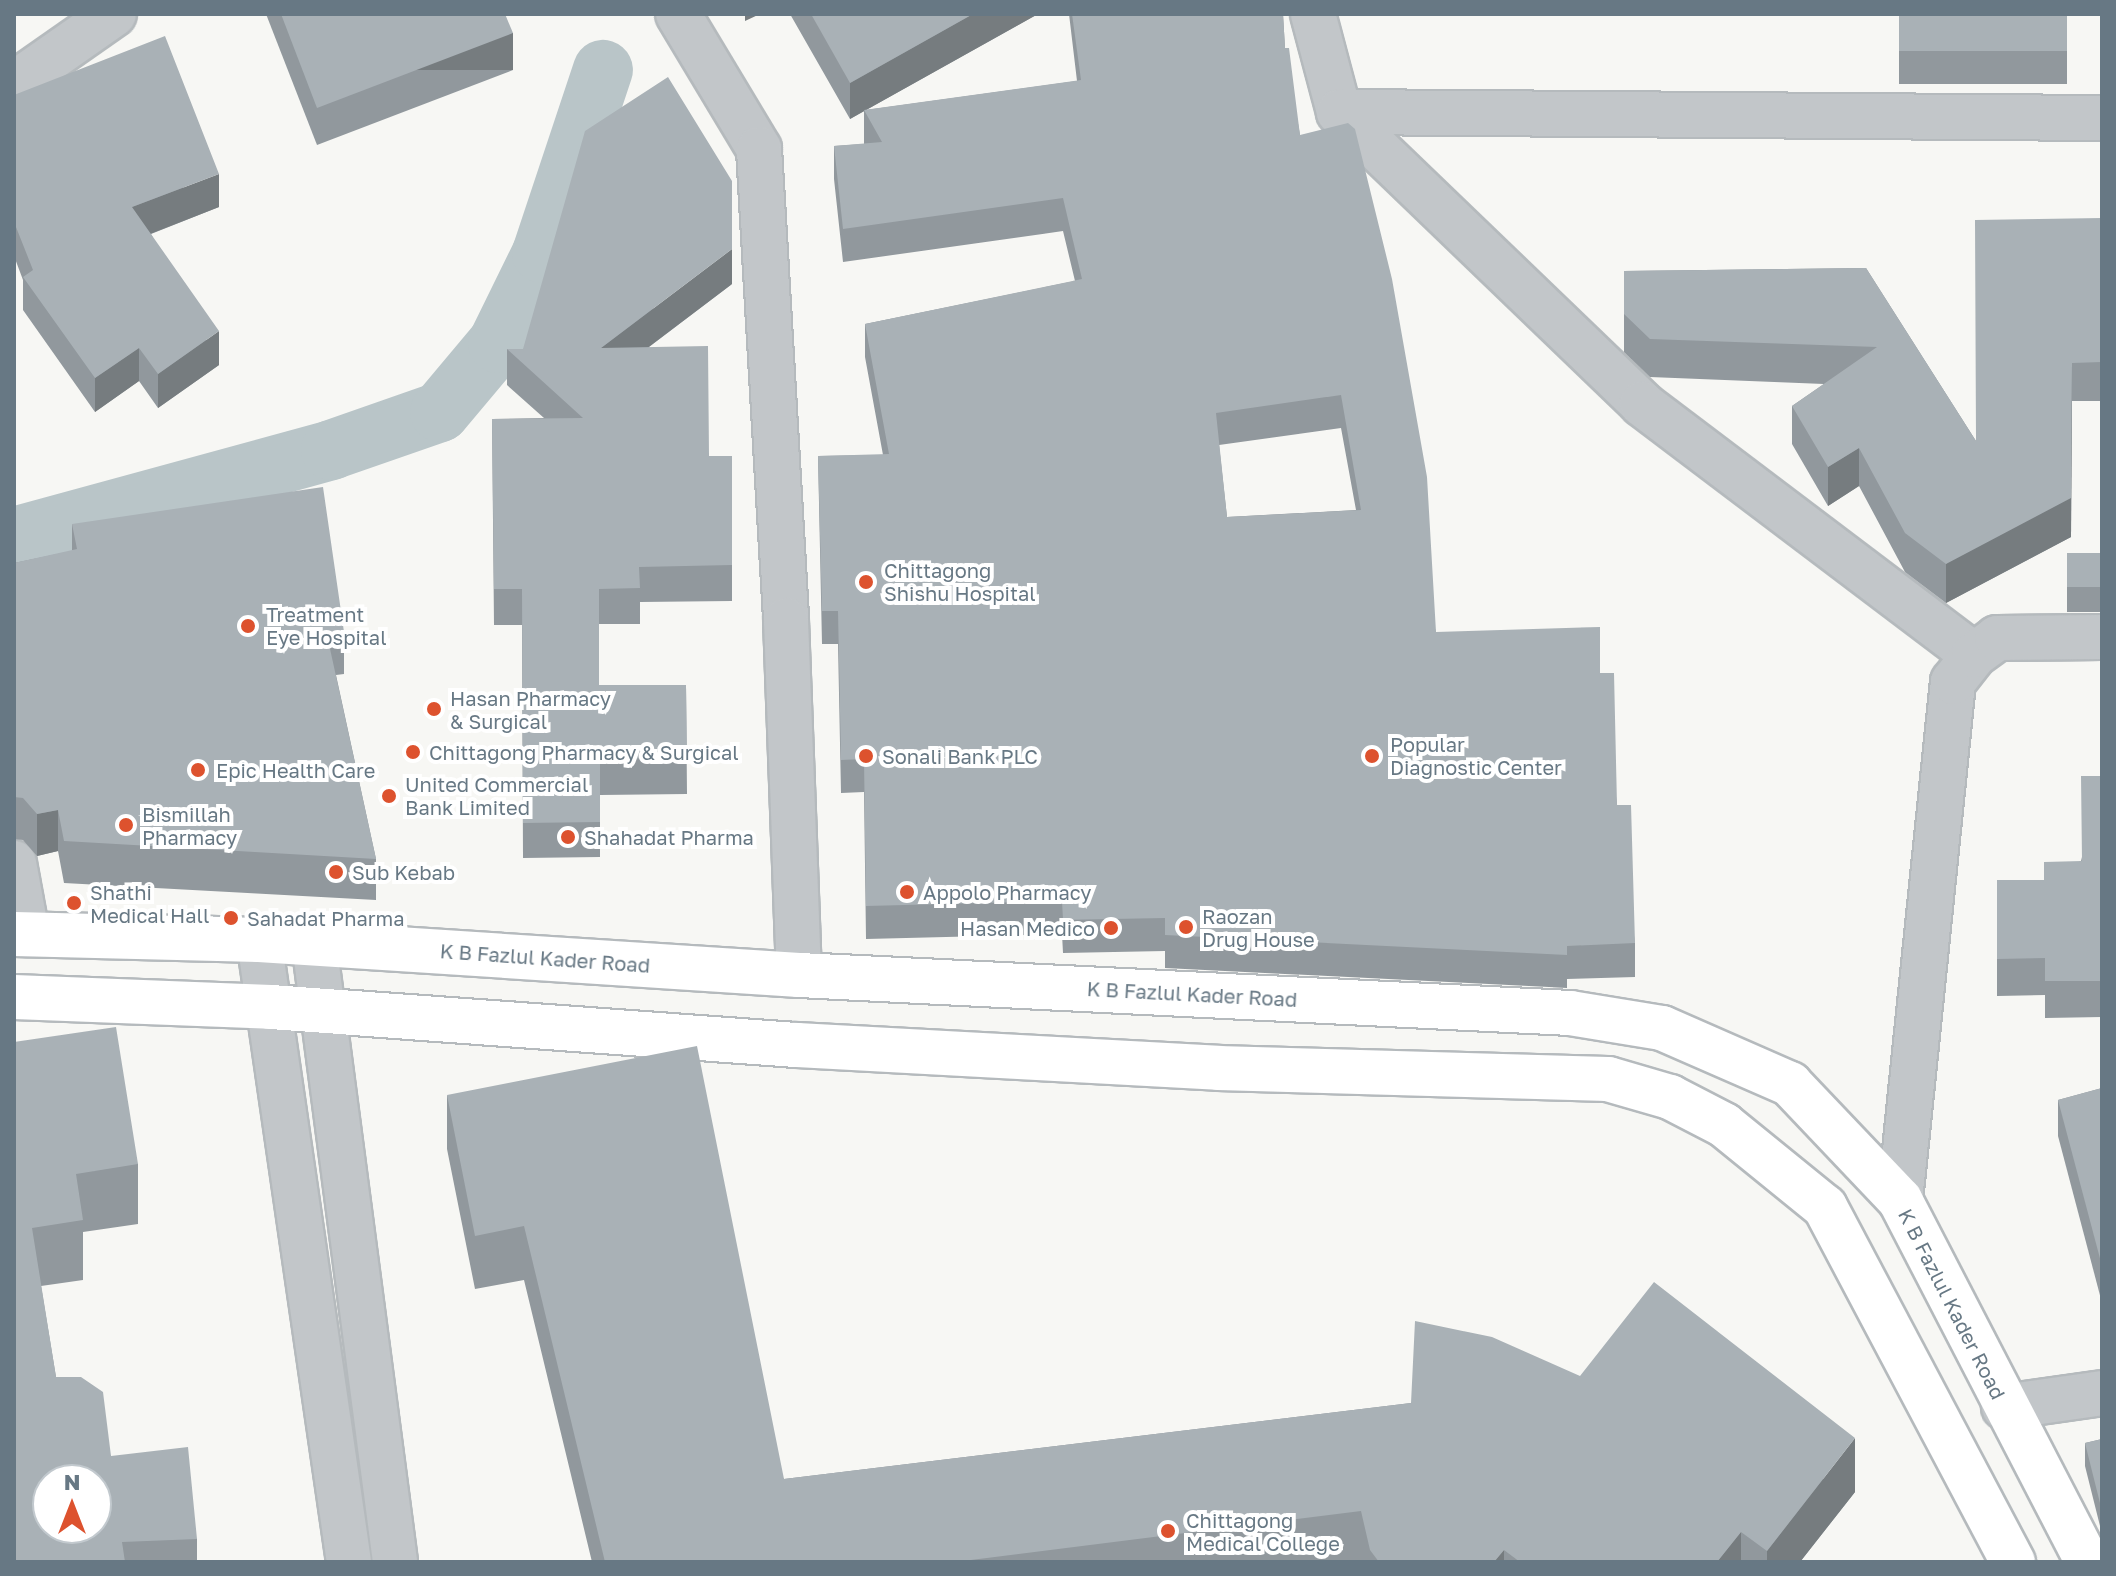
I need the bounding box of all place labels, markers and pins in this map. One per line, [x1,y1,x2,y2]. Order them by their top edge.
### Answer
place label: Chittagong Shishu Hospital [884,558,1036,605]
marker: Chittagong Shishu Hospital [855,571,877,593]
place label: Treatment Eye Hospital [266,602,387,649]
marker: Treatment Eye Hospital [237,615,259,637]
place label: Hasan Pharmacy & Surgical [450,686,611,733]
marker: Hasan Pharmacy & Surgical [425,700,443,718]
place label: Popular Diagnostic Center [1390,732,1562,779]
place label: Chittagong Pharmacy & Surgical [429,740,739,764]
marker: Chittagong Pharmacy & Surgical [404,743,422,761]
place label: Sonali Bank PLC [882,744,1038,768]
marker: Popular Diagnostic Center [1361,745,1383,767]
marker: Sonali Bank PLC [857,747,875,765]
place label: Epic Health Care [216,758,375,782]
marker: Epic Health Care [187,759,209,781]
place label: United Commercial Bank Limited [405,772,588,819]
marker: United Commercial Bank Limited [380,787,398,805]
place label: Bismillah Pharmacy [142,802,237,849]
marker: Bismillah Pharmacy [117,816,135,834]
place label: Shahadat Pharma [584,825,754,849]
marker: Shahadat Pharma [559,828,577,846]
place label: Sub Kebab [352,860,455,884]
marker: Sub Kebab [327,863,345,881]
place label: Shathi Medical Hall [90,880,209,927]
place label: Appolo Pharmacy [923,880,1091,904]
marker: Appolo Pharmacy [898,883,916,901]
marker: Shathi Medical Hall [65,894,83,912]
place label: Raozan Drug House [1202,904,1315,951]
place label: Sahadat Pharma [247,906,405,930]
marker: Sahadat Pharma [222,909,240,927]
place label: Hasan Medico [960,916,1095,940]
marker: Raozan Drug House [1177,918,1195,936]
marker: Hasan Medico [1102,919,1120,937]
place label: Chittagong Medical College [1186,1508,1340,1555]
marker: Chittagong Medical College [1157,1520,1179,1542]

